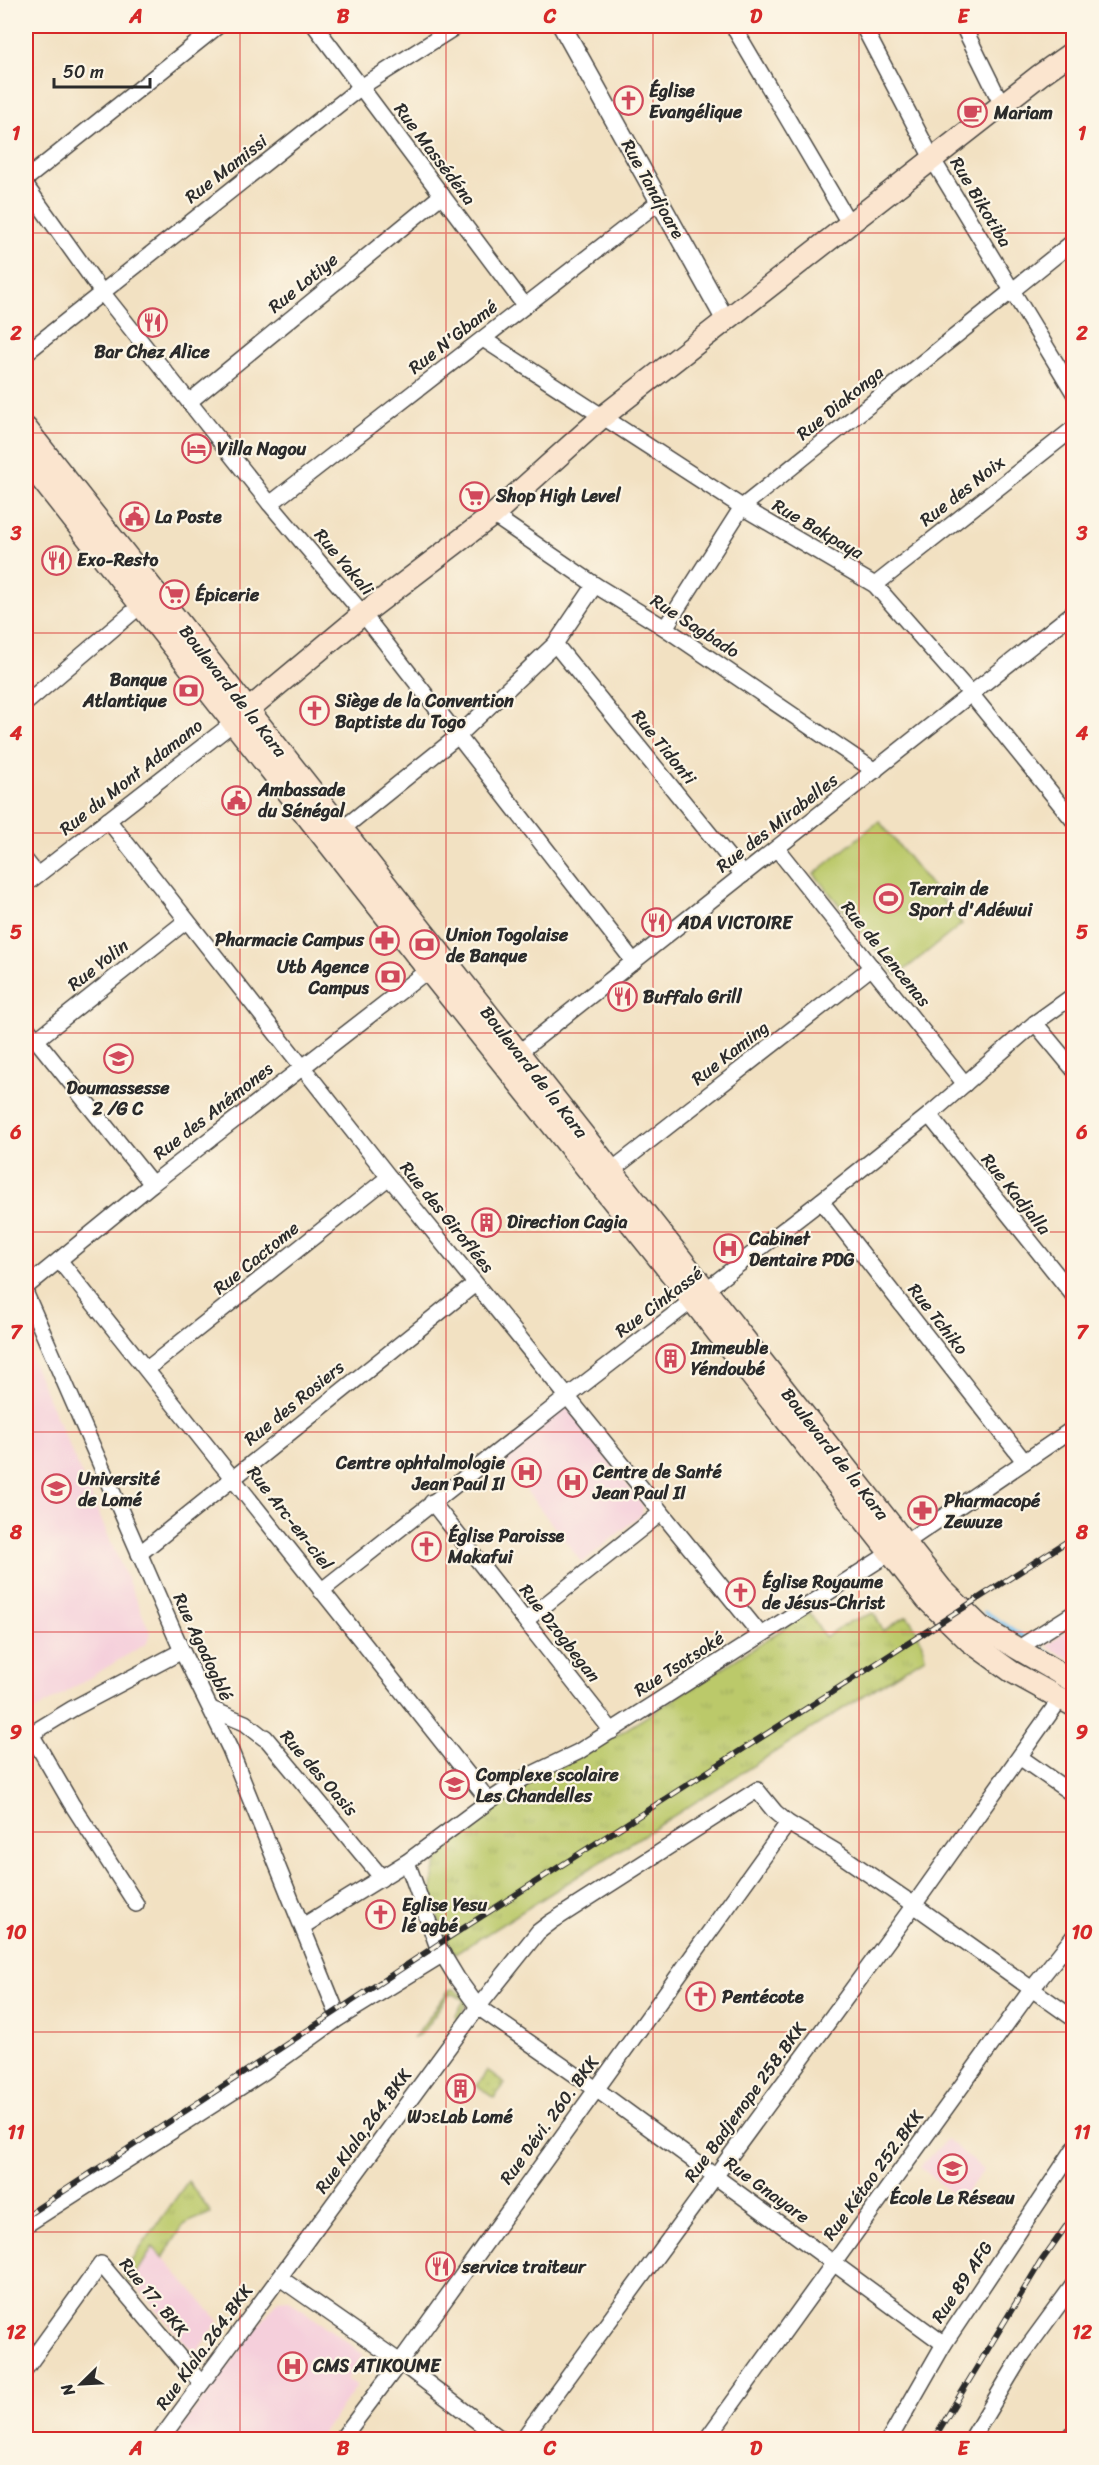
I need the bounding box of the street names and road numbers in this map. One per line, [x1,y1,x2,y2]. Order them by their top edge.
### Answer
street label: Rue Massédéna [385,96,485,212]
street label: Rue Mamissi [177,125,275,212]
street label: Rue Tandjoare [612,133,694,245]
street label: Rue Bikotiba [941,150,1021,254]
street label: Rue Lotiye [261,244,345,322]
street label: Rue N'Gbamé [401,291,505,383]
street label: Rue Diakonga [789,357,891,449]
street label: Rue des Noix [912,447,1012,535]
street label: Rue Bakpaya [766,490,871,569]
street label: Rue Yakali [306,521,383,604]
street label: Rue Sagbado [644,585,746,667]
street label: Boulevard de la Kara [171,617,296,765]
street label: Rue Tidonti [623,702,705,793]
street label: Rue du Mont Adamano [52,710,210,844]
street label: Rue des Mirabelles [709,764,846,881]
street label: Rue de Lencenas [833,893,940,1015]
street label: Rue Yolin [60,930,136,999]
street label: Boulevard de la Kara [472,998,597,1146]
street label: Rue Kaming [684,1012,776,1094]
street label: Rue des Anémones [146,1053,281,1168]
street label: Rue Kadjalla [973,1146,1060,1243]
street label: Rue des Giroflées [392,1154,503,1281]
street label: Rue Cactome [206,1213,306,1303]
street label: Rue Cinkassé [608,1258,710,1346]
street label: Rue Tchiko [899,1276,977,1362]
street label: Rue des Rosiers [236,1352,352,1454]
street label: Boulevard de la Kara [773,1380,898,1528]
street label: Rue Arc-en-ciel [239,1458,342,1578]
street label: Rue Dzogbegan [511,1576,609,1690]
street label: Rue Agodogblé [164,1588,242,1706]
street label: Rue Tsotsoké [627,1623,731,1705]
street label: Rue des Oasis [272,1722,367,1824]
street label: Rue Badjenope 258.BKK [676,2015,815,2189]
street label: Rue Dévi. 260. BKK [491,2048,607,2191]
street label: Rue Klala,264.BKK [306,2061,420,2201]
street label: Rue Kétao 252.BKK [814,2102,932,2247]
street label: Rue Gnayare [717,2148,817,2232]
street label: Rue 89 AFG [922,2234,1002,2330]
street label: Rue 17. BKK [111,2250,197,2344]
street label: Rue Klala.264.BKK [147,2277,261,2417]

